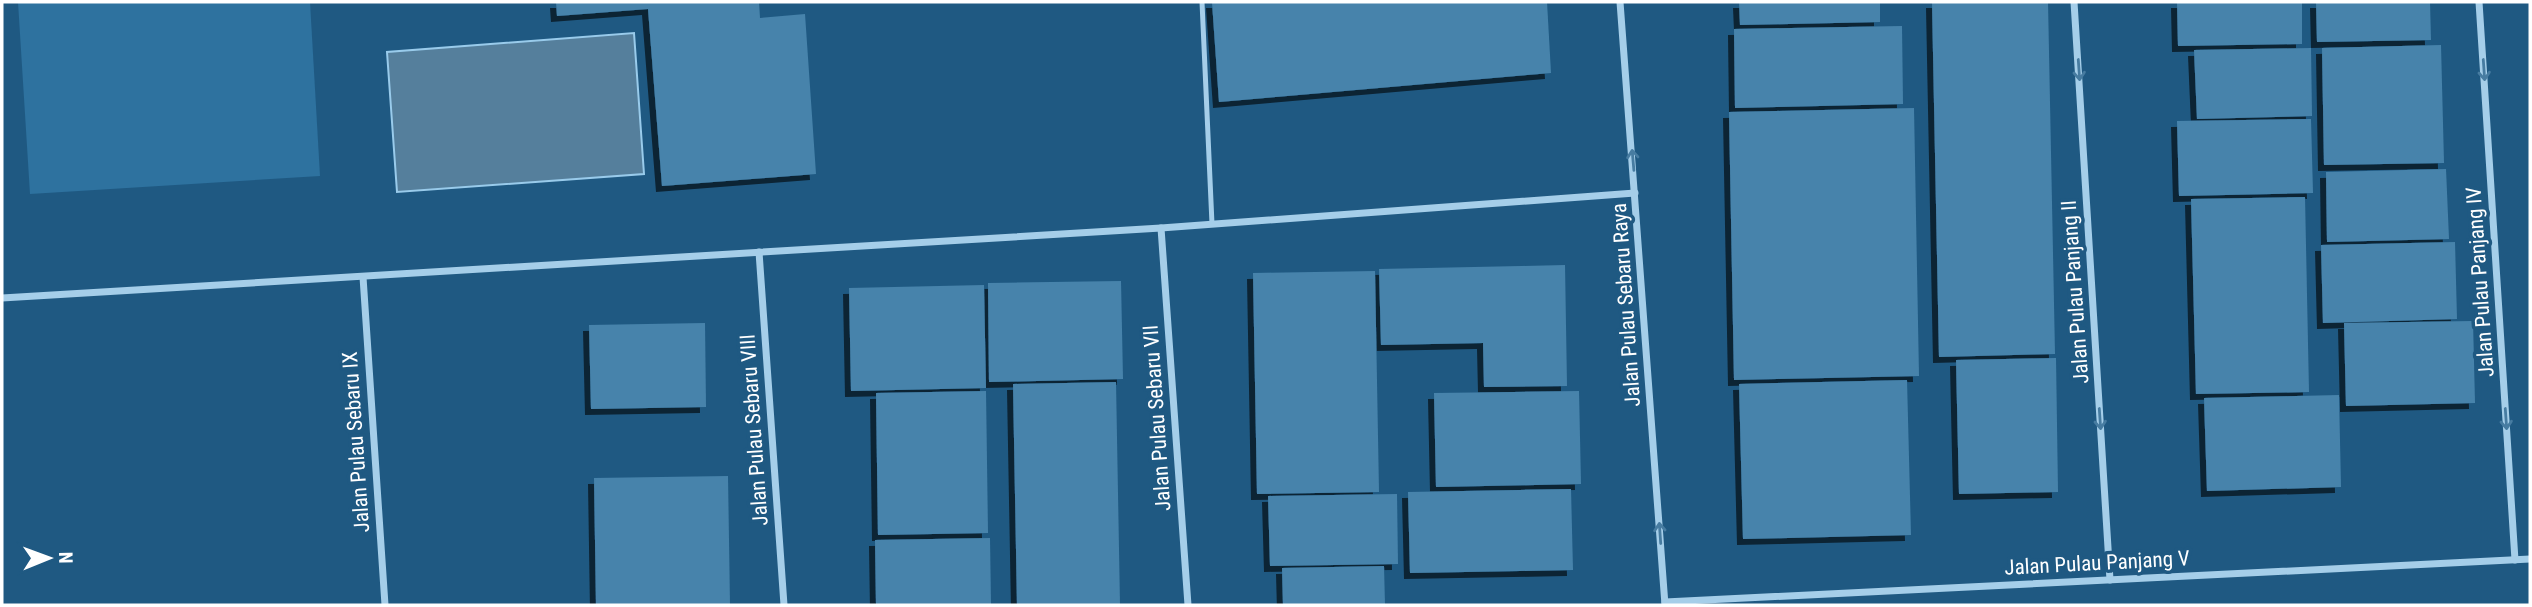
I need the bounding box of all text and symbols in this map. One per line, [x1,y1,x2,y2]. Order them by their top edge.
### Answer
one-way arrow [2072,58,2085,81]
one-way arrow [2477,58,2490,81]
one-way arrow [1626,149,1639,172]
street label: Jalan Pulau Panjang IV [2461,186,2499,378]
street label: Jalan Pulau Panjang II [2057,199,2093,385]
street label: Jalan Pulau Sebaru Raya [1607,202,1645,408]
street label: Jalan Pulau Sebaru VII [1139,324,1175,512]
street label: Jalan Pulau Sebaru VIII [735,334,773,526]
street label: Jalan Pulau Sebaru IX [338,351,374,533]
one-way arrow [2094,407,2107,430]
one-way arrow [2500,407,2513,430]
north arrow [14,523,84,593]
one-way arrow [1653,523,1666,545]
street label: Jalan Pulau Panjang V [2004,546,2190,580]
text: N [54,552,77,564]

